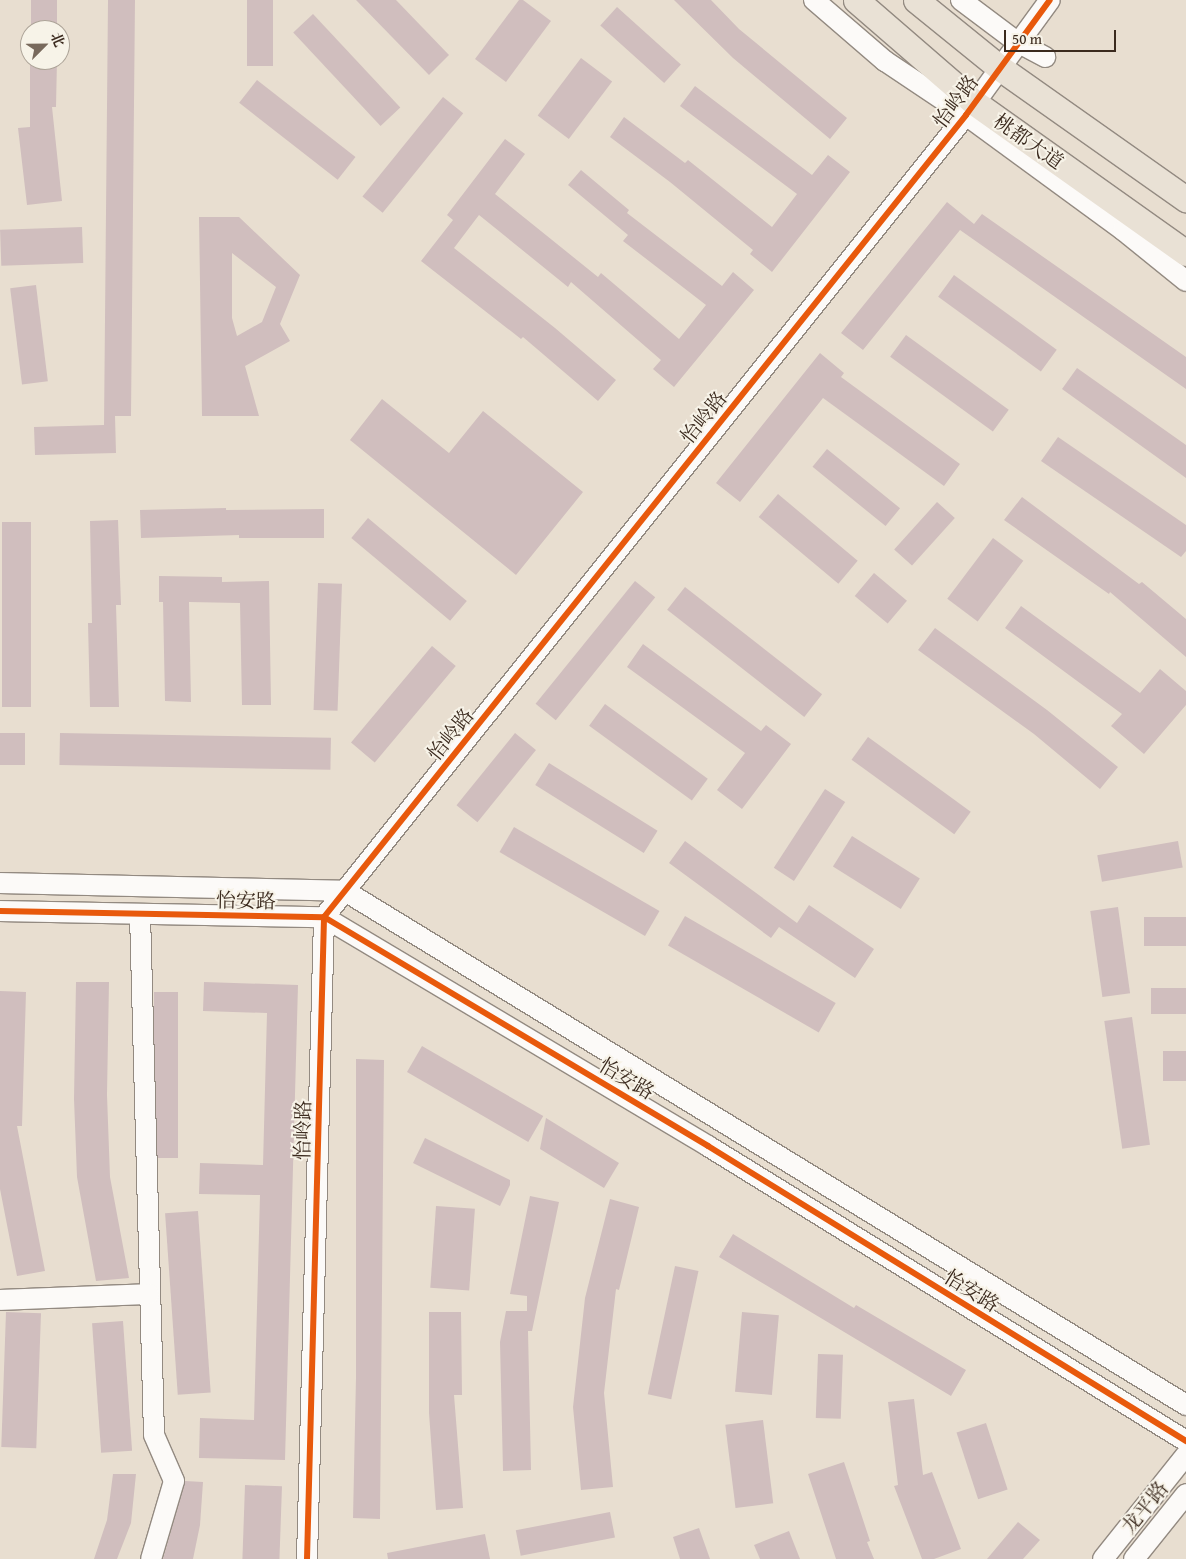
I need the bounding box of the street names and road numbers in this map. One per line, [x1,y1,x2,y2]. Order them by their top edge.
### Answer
street label: 怡岭路 [927,70,983,132]
street label: 桃都大道 [989,108,1069,174]
street label: 怡岭路 [675,386,731,448]
street label: 怡岭路 [422,703,478,765]
street label: 怡安路 [216,887,276,913]
street label: 怡安路 [595,1052,659,1104]
street label: 怡岭路 [289,1100,315,1160]
street label: 怡安路 [940,1264,1004,1316]
street label: 龙平路 [1116,1476,1172,1538]

